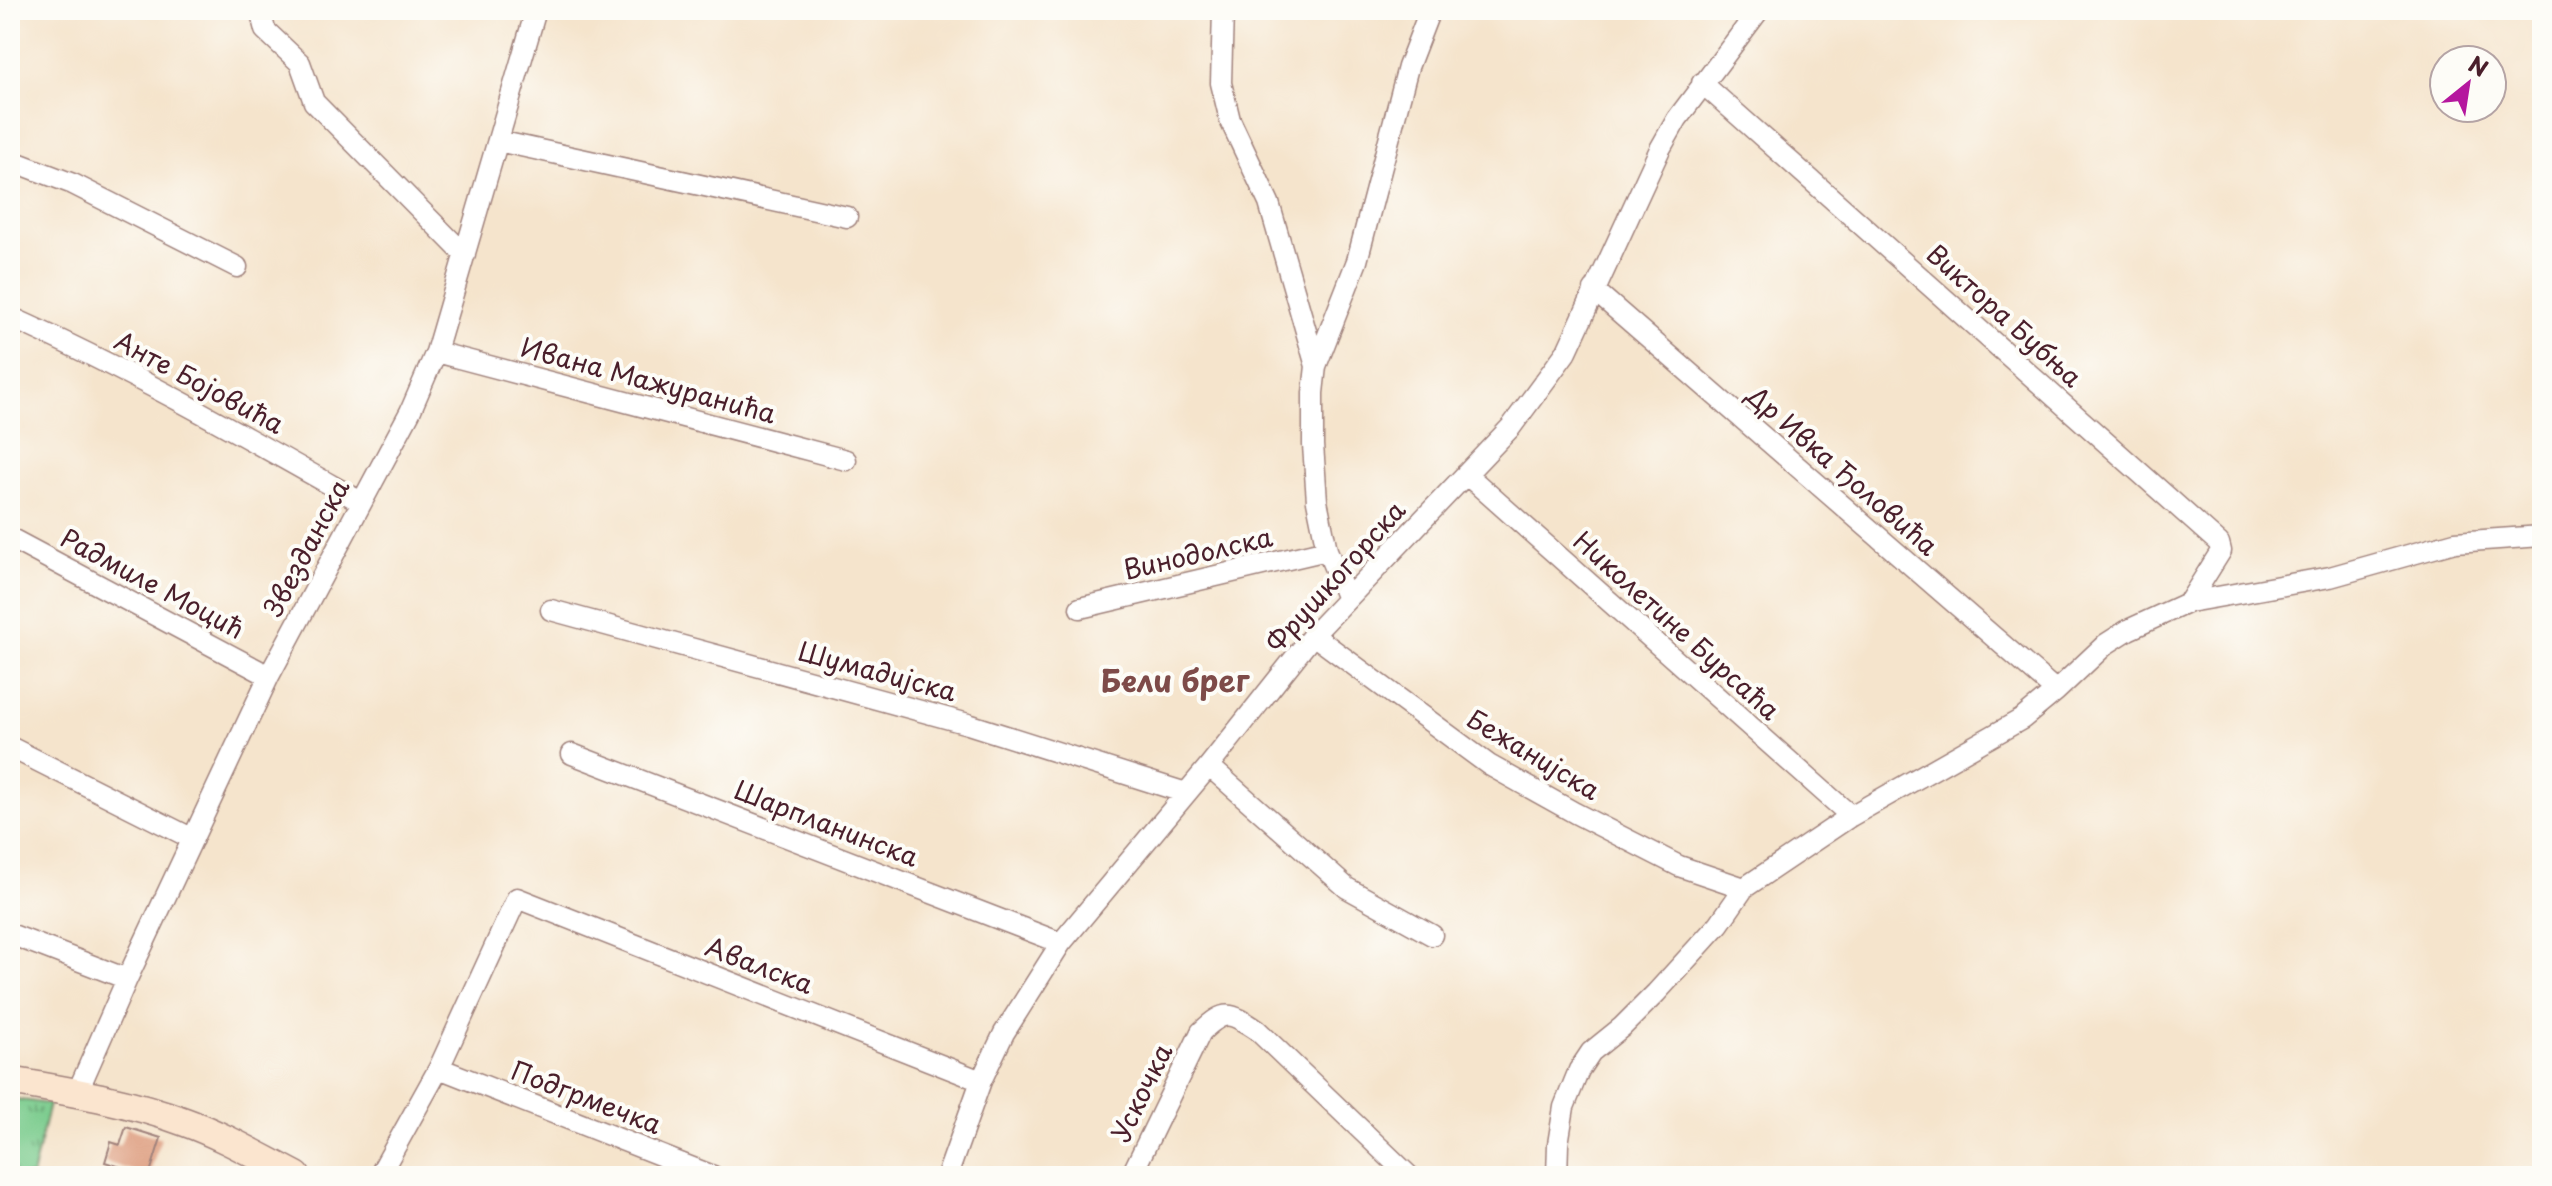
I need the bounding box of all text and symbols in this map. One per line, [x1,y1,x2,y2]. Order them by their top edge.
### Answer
north arrow [2428,44,2508,124]
text: N [2463,47,2495,84]
street label: Виктора Бубња [1919,234,2092,396]
street label: Анте Бојовића [108,321,292,443]
street label: Ивана Мажуранића [517,327,781,433]
street label: Др Ивка Ђоловића [1738,375,1948,564]
street label: Звезданска [253,471,359,623]
street label: Фрушкогорска [1256,491,1414,661]
street label: Винодолска [1119,516,1277,589]
street label: Радмиле Моцић [54,518,251,648]
street label: Николетине Бурсаћа [1565,521,1789,729]
street label: Шумадијска [794,631,962,711]
district label: Бели брег [1101,657,1250,702]
street label: Бежанијска [1460,699,1609,809]
street label: Шарпланинска [729,770,925,876]
street label: Авалска [700,926,820,1003]
street label: Ускочка [1100,1036,1181,1148]
street label: Подгрмечка [506,1050,668,1143]

